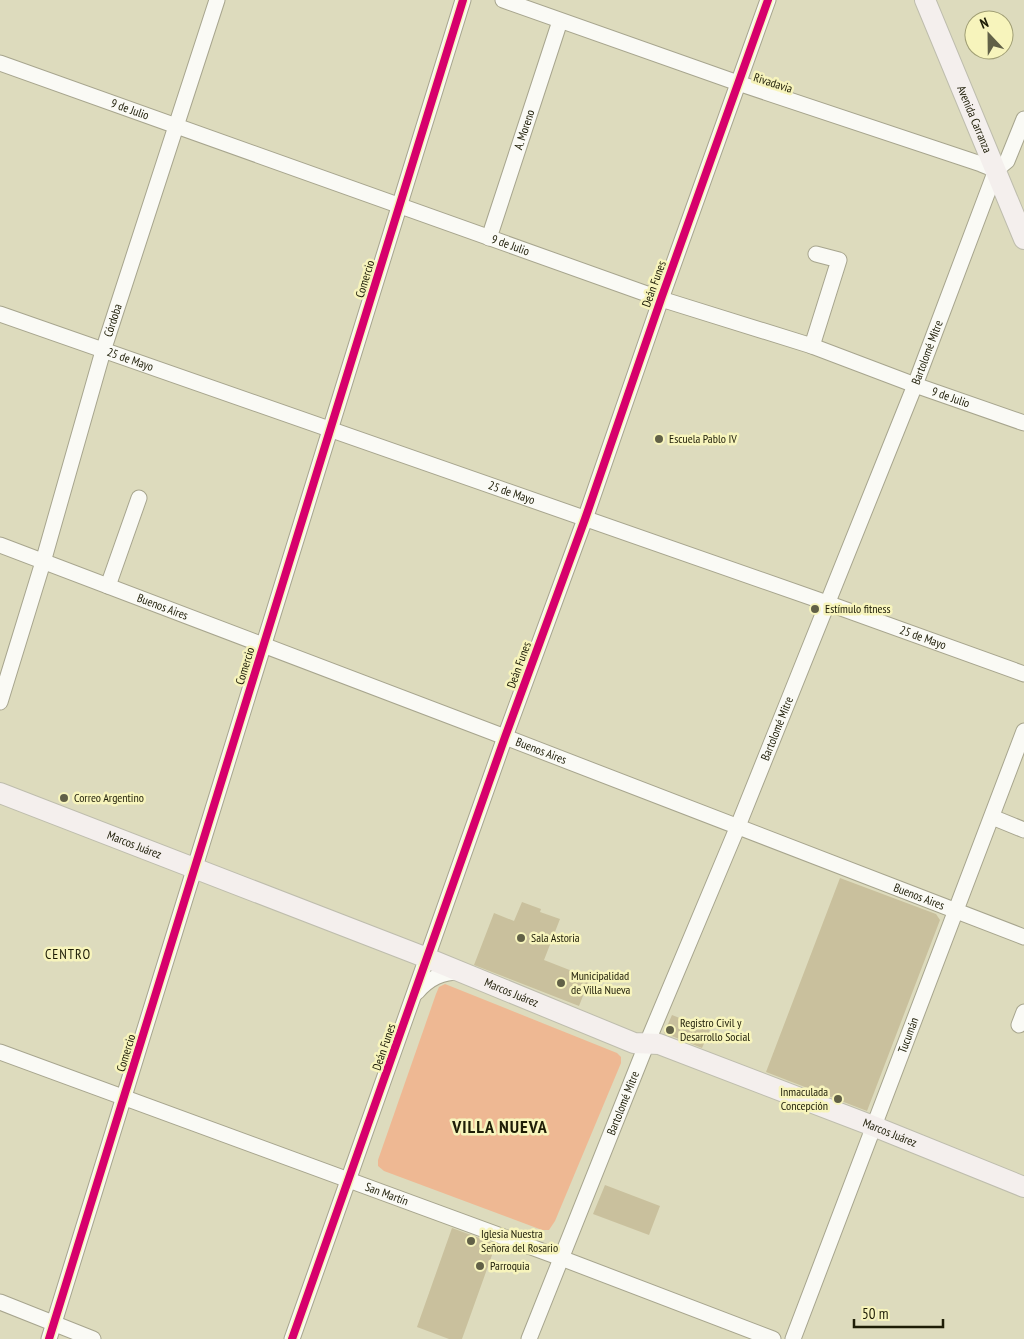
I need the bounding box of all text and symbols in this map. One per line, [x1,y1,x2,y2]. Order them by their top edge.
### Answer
north arrow [964,10,1014,60]
text: N [977,13,991,33]
street label: Rivadavia [752,69,795,96]
street label: Avenida Carranza [954,83,995,155]
street label: 9 de Julio [109,95,151,123]
street label: A. Moreno [510,107,538,152]
street label: 9 de Julio [490,231,532,258]
street label: Comercio [352,258,377,299]
street label: Deán Funes [638,259,669,309]
street label: Córdoba [100,302,125,339]
street label: Bartolomé Mitre [908,318,946,386]
street label: 25 de Mayo [105,344,156,374]
street label: 9 de Julio [930,383,972,411]
place label: Escuela Pablo IV [669,431,737,446]
marker: Escuela Pablo IV [653,433,665,445]
street label: 25 de Mayo [487,477,537,507]
street label: Buenos Aires [135,590,190,623]
place label: Estímulo fitness [825,601,891,616]
marker: Estímulo fitness [809,603,821,615]
street label: 25 de Mayo [898,622,948,652]
street label: Deán Funes [503,640,534,690]
street label: Comercio [232,645,257,686]
street label: Bartolomé Mitre [757,694,796,762]
street label: Buenos Aires [514,734,569,767]
place label: Correo Argentino [74,790,144,805]
marker: Correo Argentino [58,792,70,804]
street label: Marcos Juárez [105,827,164,862]
street label: Buenos Aires [892,880,947,913]
place label: Sala Astoria [531,930,580,945]
marker: Sala Astoria [515,932,527,944]
district label: CENTRO [45,945,91,963]
place label: Municipalidad de Villa Nueva [571,968,631,997]
street label: Marcos Juárez [482,974,541,1010]
marker: Municipalidad de Villa Nueva [555,977,567,989]
place label: Registro Civil y Desarrollo Social [680,1015,750,1044]
street label: Tucumán [894,1015,922,1055]
street label: Deán Funes [369,1022,398,1072]
marker: Registro Civil y Desarrollo Social [664,1024,676,1036]
street label: Comercio [113,1032,138,1073]
street label: Bartolomé Mitre [603,1069,642,1137]
place label: Inmaculada Concepción [780,1084,828,1113]
marker: Inmaculada Concepción [832,1093,844,1105]
district label: VILLA NUEVA [451,1115,548,1138]
street label: Marcos Juárez [861,1115,919,1150]
street label: San Martín [363,1179,411,1208]
place label: Iglesia Nuestra Señora del Rosario [481,1226,558,1255]
marker: Iglesia Nuestra Señora del Rosario [465,1235,477,1247]
place label: Parroquia [490,1258,530,1273]
marker: Parroquia [474,1260,486,1272]
scale bar [854,1296,943,1328]
text: 50 m [862,1304,888,1323]

